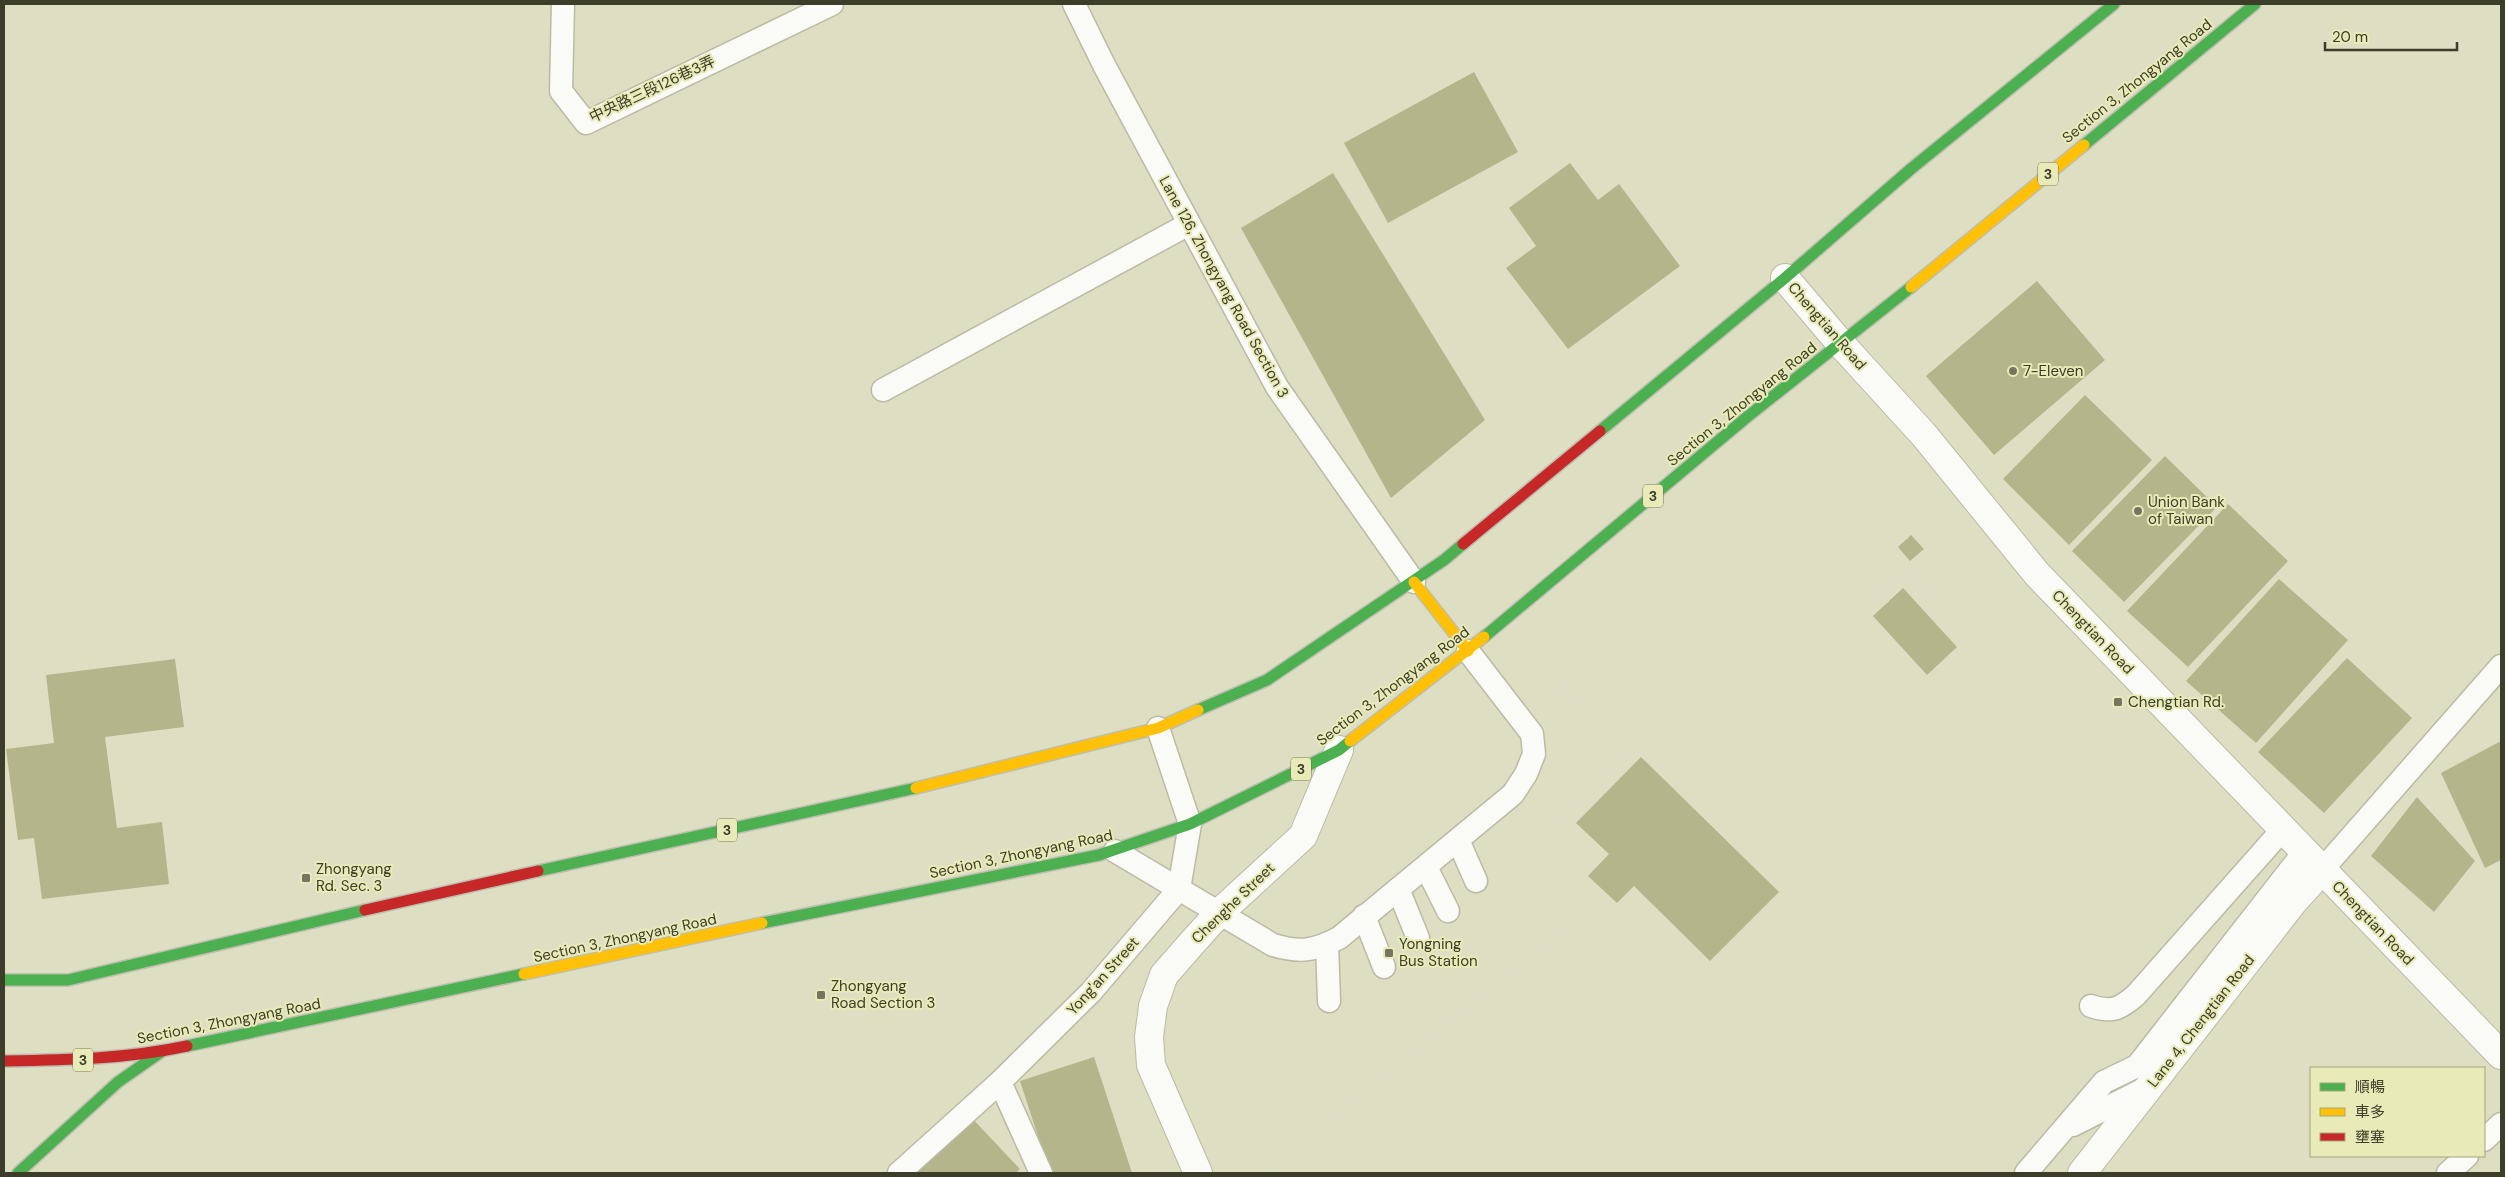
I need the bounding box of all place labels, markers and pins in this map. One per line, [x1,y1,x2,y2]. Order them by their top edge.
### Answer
place label: 7-Eleven [2023,361,2083,381]
marker: 7-Eleven [2007,365,2019,377]
place label: Union Bank of Taiwan [2148,492,2225,529]
marker: Union Bank of Taiwan [2132,505,2144,517]
place label: Chengtian Rd. [2128,692,2224,712]
marker: Chengtian Rd. [2112,696,2124,708]
place label: Zhongyang Rd. Sec. 3 [316,859,392,896]
marker: Zhongyang Rd. Sec. 3 [300,872,312,884]
place label: Yongning Bus Station [1399,934,1478,971]
marker: Yongning Bus Station [1383,947,1395,959]
place label: Zhongyang Road Section 3 [831,976,935,1013]
marker: Zhongyang Road Section 3 [815,989,827,1001]

